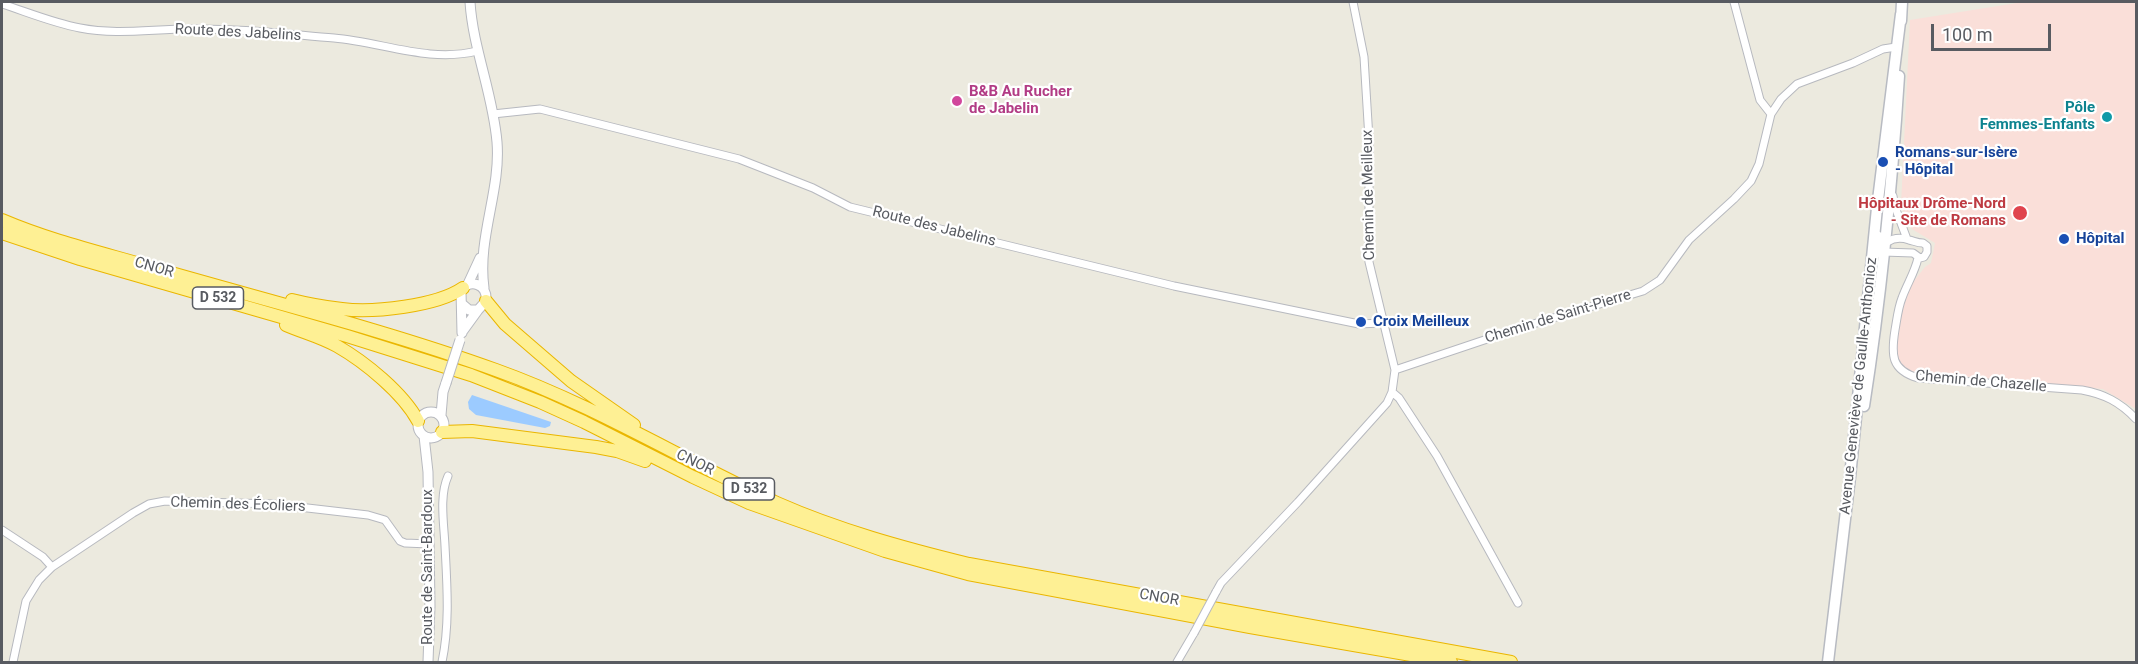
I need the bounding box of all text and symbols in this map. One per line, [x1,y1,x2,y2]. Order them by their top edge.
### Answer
scale bar [1934,12,2054,50]
street label: Route des Jabelins [174,21,302,45]
text: 100 m [1942,24,1993,45]
place label: B&B Au Rucher de Jabelin [969,83,1072,118]
marker: B&B Au Rucher de Jabelin [950,94,964,108]
place label: Pôle Femmes-Enfants [1980,99,2095,134]
marker: Pôle Femmes-Enfants [2100,110,2114,124]
street label: Chemin de Meilleux [1359,130,1379,260]
place label: Romans-sur-Isère - Hôpital [1895,144,2017,179]
marker: Romans-sur-Isère - Hôpital [1876,155,1890,169]
place label: Hôpitaux Drôme-Nord - Site de Romans [1858,195,2006,230]
street label: Route des Jabelins [870,203,998,251]
marker: Hôpitaux Drôme-Nord - Site de Romans [2011,204,2029,222]
place label: Hôpital [2076,230,2125,248]
marker: Hôpital [2057,232,2071,246]
street label: CNOR [132,254,176,282]
street label: Avenue Geneviève de Gaulle-Anthonioz [1837,257,1881,515]
street label: Chemin de Saint-Pierre [1483,286,1633,348]
road number: D 532 [192,287,244,309]
place label: Croix Meilleux [1373,313,1469,331]
marker: Croix Meilleux [1354,315,1368,329]
street label: Chemin de Chazelle [1915,367,2047,397]
street label: CNOR [673,446,717,480]
road number: D 532 [724,478,774,500]
street label: Route de Saint-Bardoux [419,489,437,645]
street label: Chemin des Écoliers [170,494,306,516]
street label: CNOR [1138,586,1180,610]

